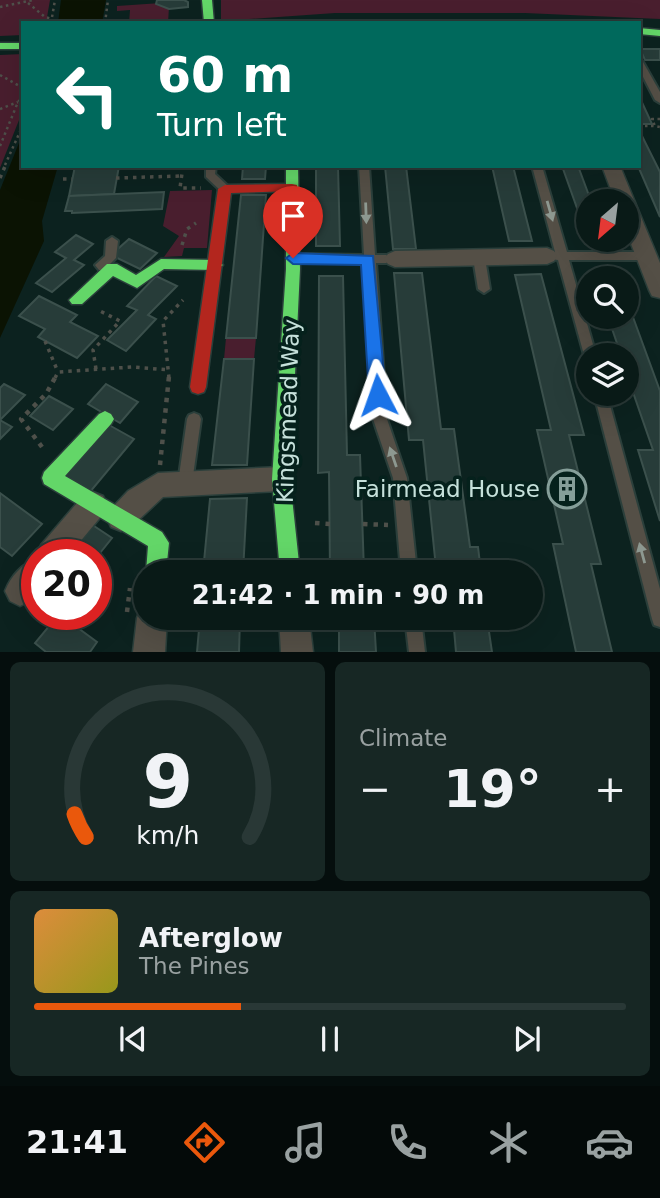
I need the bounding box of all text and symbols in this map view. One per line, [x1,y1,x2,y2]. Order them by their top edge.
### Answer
text: 60 m [157,47,293,104]
icon: left [42,49,133,140]
text: Turn left [157,106,287,144]
pin [263,186,323,258]
north arrow [576,189,639,252]
map controls [576,189,639,406]
icon: arrive [274,197,312,235]
one-way arrow [545,200,556,222]
one-way arrow [361,202,372,224]
button: search [576,266,639,329]
street label: Kingsmead Way [272,319,304,503]
button: layers [576,343,639,406]
position arrow [341,358,415,432]
one-way arrow [387,446,398,467]
building icon: Fairmead House [546,468,588,510]
place label: Fairmead House [355,476,540,502]
speed limit sign: 20 [21,539,112,630]
one-way arrow [637,542,647,563]
text: 21:42 · 1 min · 90 m [192,580,484,610]
text: Climate [359,725,448,751]
text: 9 [142,740,193,825]
text: 19° [443,759,542,819]
text: − [359,767,391,811]
text: + [594,767,626,811]
text: km/h [136,821,199,850]
text: Afterglow [139,923,283,953]
text: The Pines [139,953,250,979]
icon: previous [114,1020,152,1058]
icon: pause [311,1020,349,1058]
icon: next [508,1020,546,1058]
icon: directions [180,1118,229,1167]
icon: music [281,1118,330,1167]
icon: phone [383,1118,432,1167]
icon: climate [484,1118,533,1167]
icon: car [585,1118,634,1167]
text: 21:41 [26,1123,128,1161]

